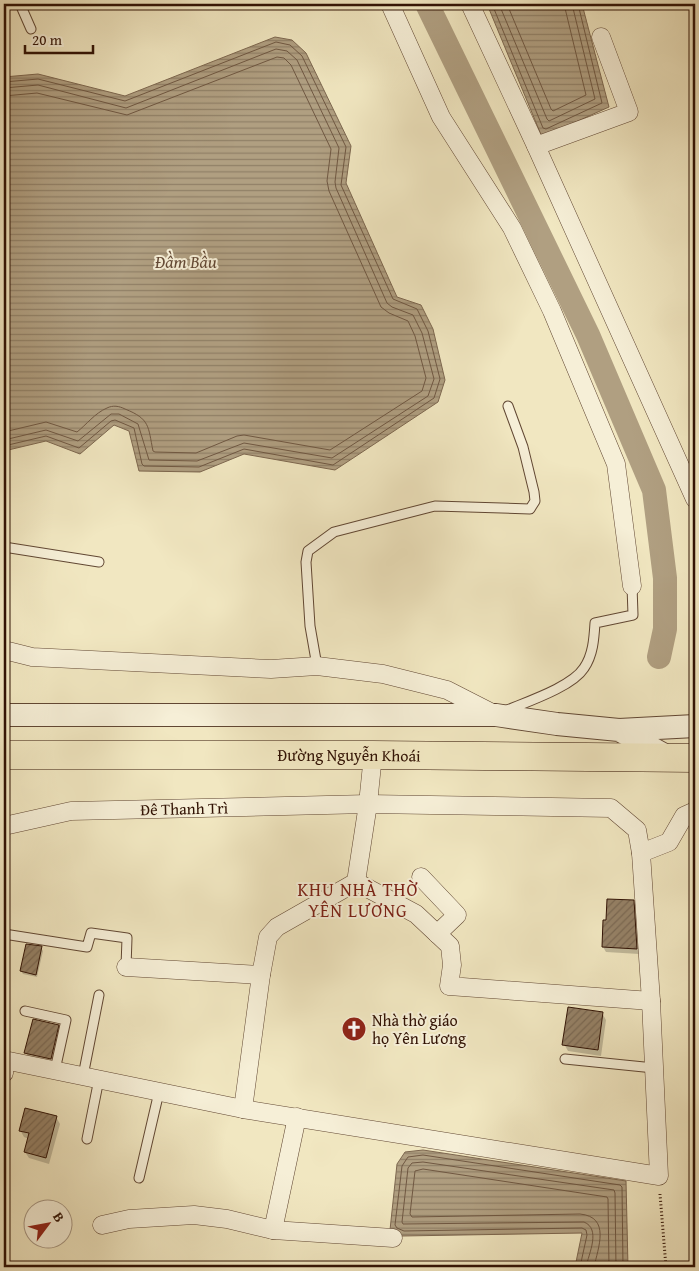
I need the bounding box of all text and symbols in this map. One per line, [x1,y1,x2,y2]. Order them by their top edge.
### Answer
scale bar [25,22,92,54]
text: 20 m [32,29,63,50]
water label: Đầm Bầu [154,248,217,275]
street label: Đường Nguyễn Khoái [277,743,421,767]
street label: Đê Thanh Trì [140,795,229,821]
district label: KHU NHÀ THỜ YÊN LƯƠNG [297,876,419,924]
place label: Nhà thờ giáo họ Yên Lương [372,1008,466,1050]
church icon: Nhà thờ giáo họ Yên Lương [341,1016,367,1042]
north arrow [22,1198,72,1248]
text: B [48,1208,70,1226]

